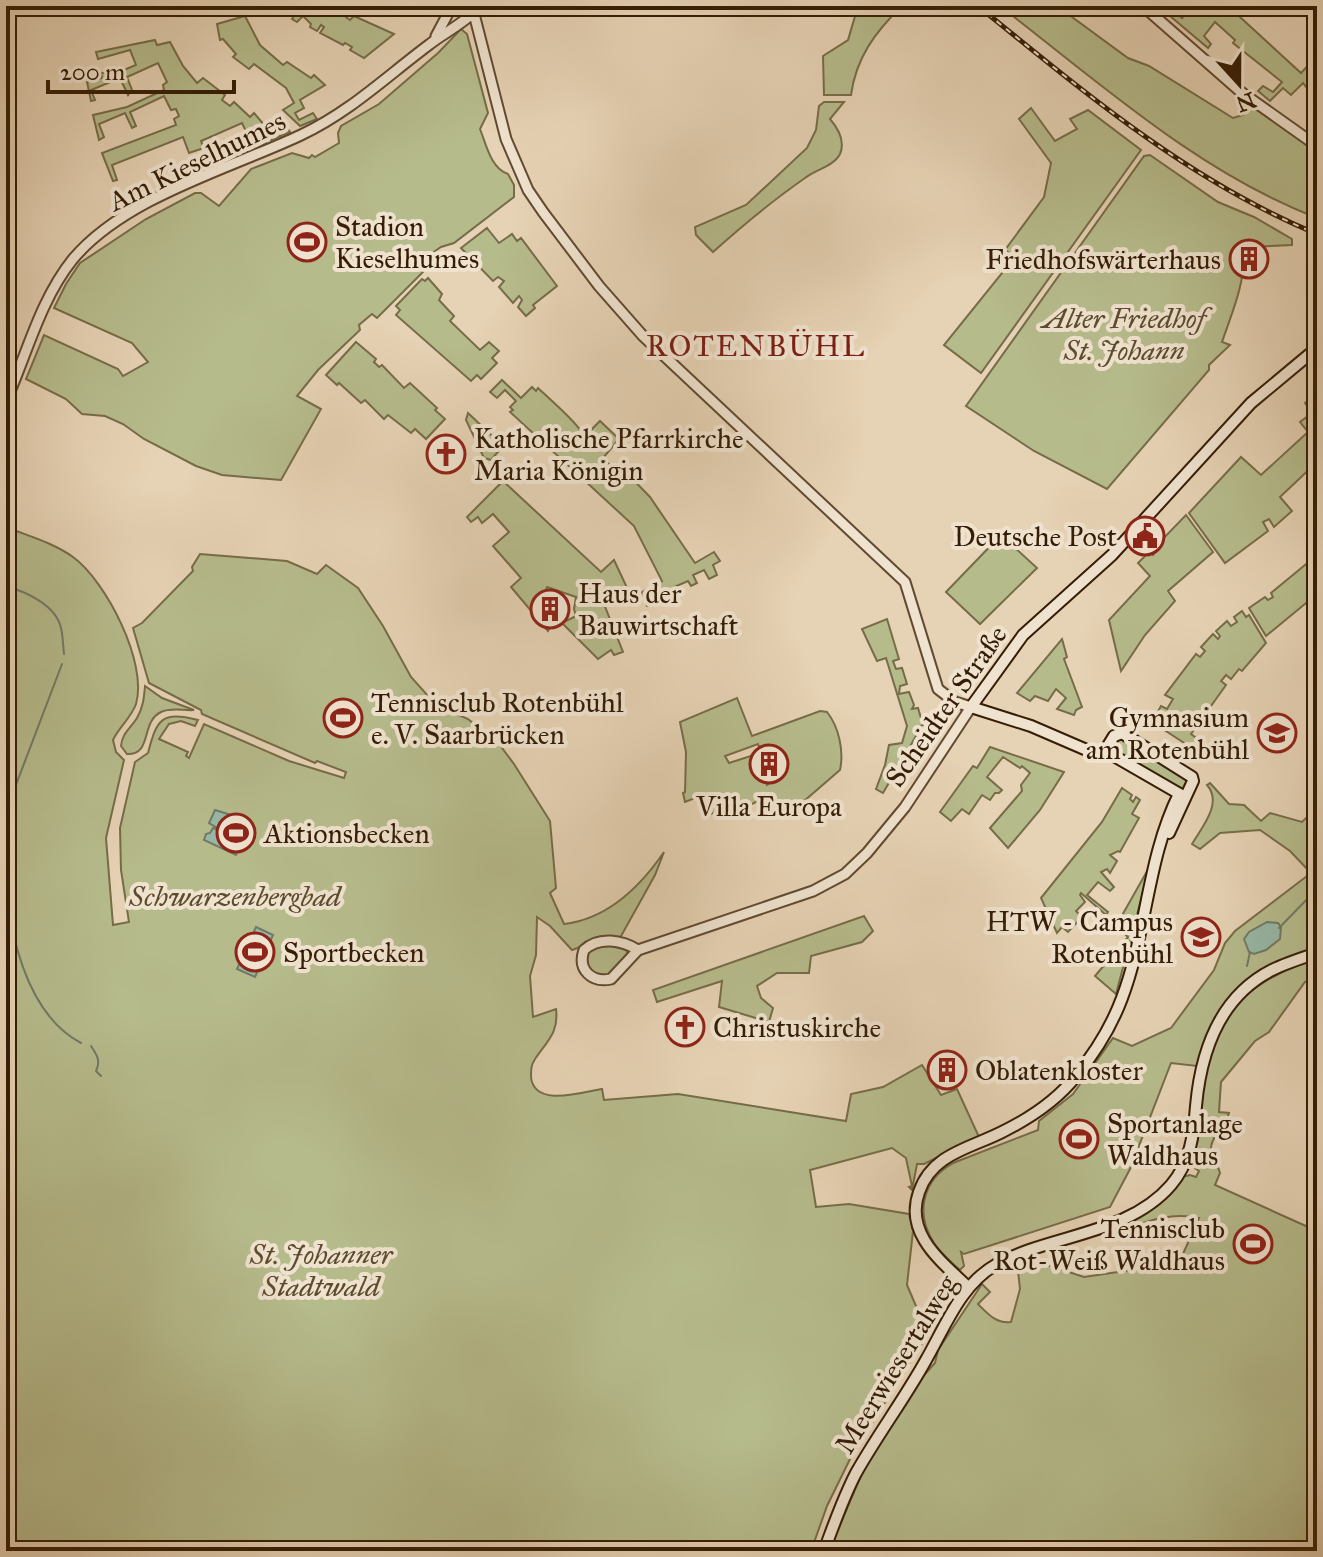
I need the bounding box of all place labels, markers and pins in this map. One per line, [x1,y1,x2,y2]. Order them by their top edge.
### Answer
place label: Stadion Kieselhumes [335,209,479,276]
sports icon: Stadion Kieselhumes [286,221,328,263]
building icon: Friedhofswärterhaus [1228,238,1270,280]
place label: Friedhofswärterhaus [985,242,1221,277]
place label: Katholische Pfarrkirche Maria Königin [474,421,744,488]
church icon: Katholische Pfarrkirche Maria Königin [425,433,467,475]
public building icon: Deutsche Post [1124,515,1166,557]
place label: Deutsche Post [953,519,1117,554]
place label: Haus der Bauwirtschaft [578,576,738,643]
building icon: Haus der Bauwirtschaft [529,588,571,630]
place label: Tennisclub Rotenbühl e. V. Saarbrücken [371,685,624,752]
sports icon: Tennisclub Rotenbühl e. V. Saarbrücken [322,697,364,739]
place label: Gymnasium am Rotenbühl [1086,700,1249,767]
school or university icon: Gymnasium am Rotenbühl [1256,712,1298,754]
building icon: Villa Europa [748,743,790,785]
place label: Villa Europa [695,789,842,824]
sports icon: Aktionsbecken [215,812,257,854]
place label: Aktionsbecken [263,816,430,851]
place label: HTW - Campus Rotenbühl [986,904,1173,971]
school or university icon: HTW - Campus Rotenbühl [1180,916,1222,958]
sports icon: Sportbecken [234,931,276,973]
place label: Sportbecken [283,935,424,970]
church icon: Christuskirche [664,1006,706,1048]
place label: Christuskirche [713,1010,881,1045]
building icon: Oblatenkloster [926,1049,968,1091]
place label: Oblatenkloster [975,1053,1144,1088]
place label: Sportanlage Waldhaus [1107,1106,1243,1173]
sports icon: Sportanlage Waldhaus [1058,1118,1100,1160]
place label: Tennisclub Rot-Weiß Waldhaus [993,1211,1225,1278]
sports icon: Tennisclub Rot-Weiß Waldhaus [1232,1223,1274,1265]

